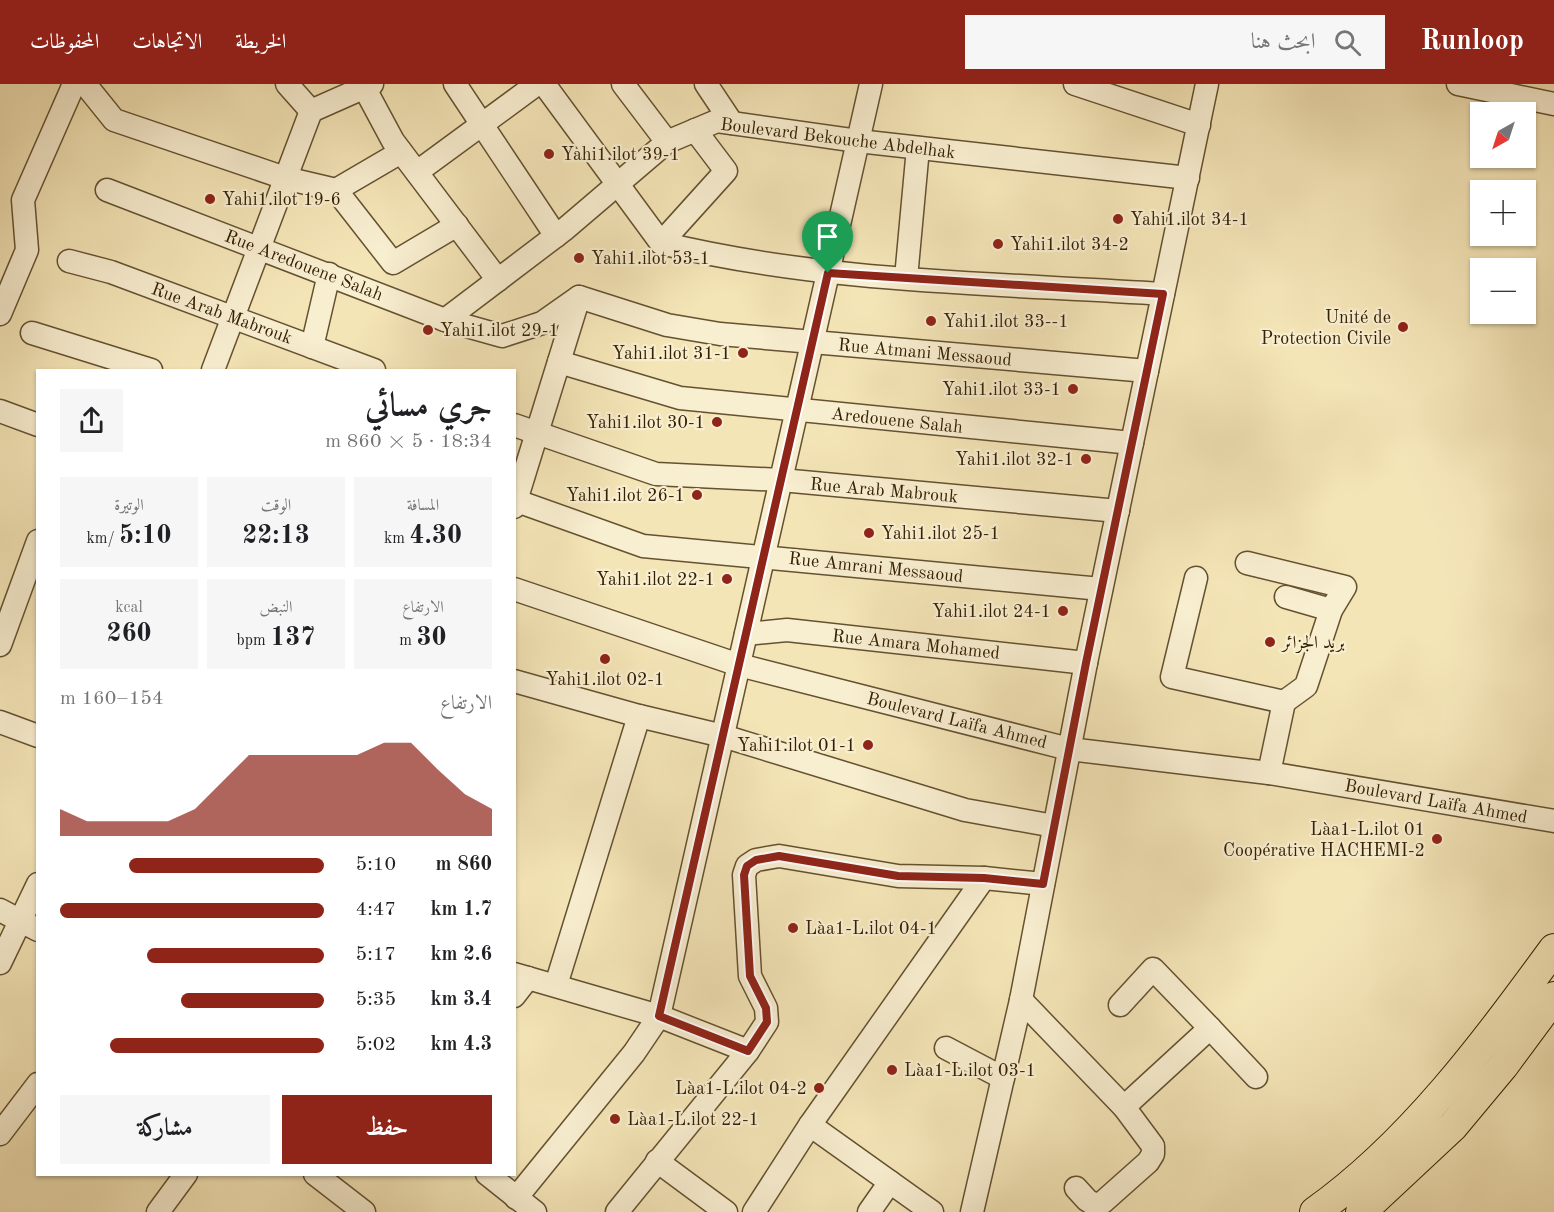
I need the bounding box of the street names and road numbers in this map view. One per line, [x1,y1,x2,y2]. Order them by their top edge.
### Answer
street label: Boulevard Bekouche Abdelhak [719,116,957,162]
street label: Rue Aredouene Salah [222,227,386,305]
street label: Rue Arab Mabrouk [149,280,295,348]
street label: Rue Atmani Messaoud [837,336,1013,370]
street label: Aredouene Salah [830,405,964,437]
street label: Rue Arab Mabrouk [809,476,959,506]
street label: Rue Amrani Messaoud [788,550,964,586]
street label: Rue Amara Mohamed [831,627,1001,663]
street label: Boulevard Laïfa Ahmed [865,690,1049,752]
street label: Boulevard Laïfa Ahmed [1343,777,1529,827]

